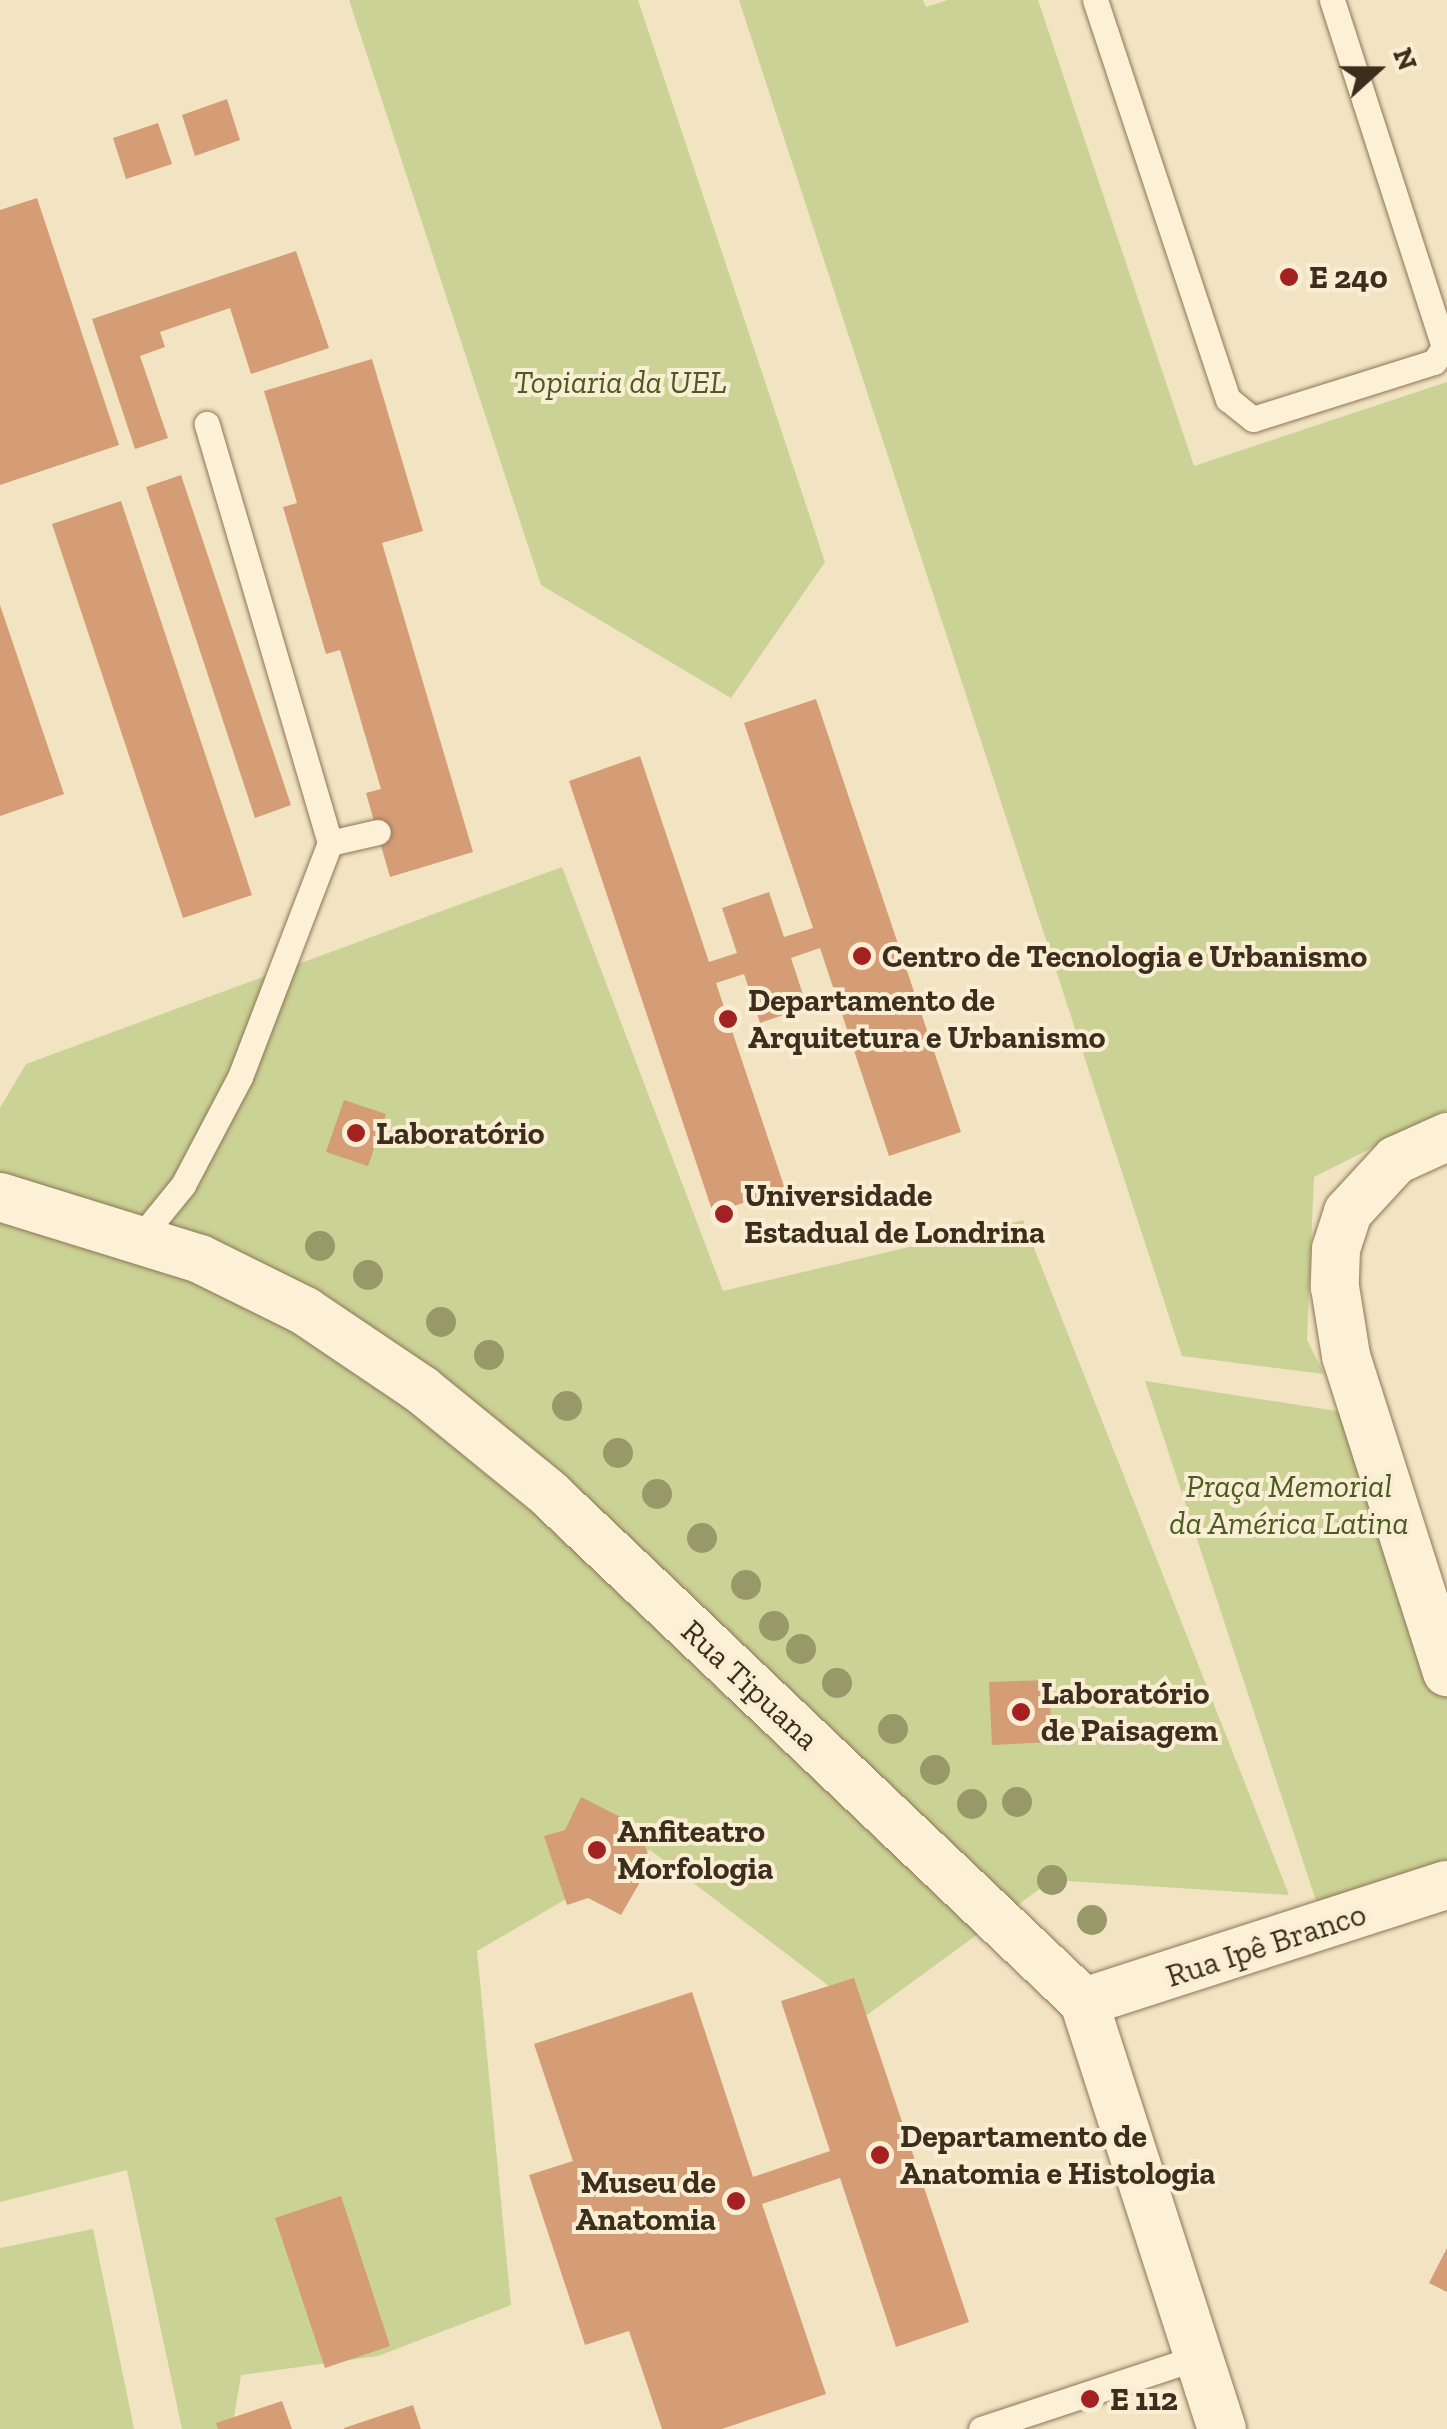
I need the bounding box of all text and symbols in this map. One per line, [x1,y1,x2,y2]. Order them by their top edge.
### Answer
north arrow [1327,20,1427,120]
text: N [1386,43,1425,75]
place label: E 240 [1309,258,1388,296]
marker: E 240 [1278,266,1300,288]
park label: Topiaria da UEL [513,363,727,401]
place label: Centro de Tecnologia e Urbanismo [882,937,1367,975]
marker: Centro de Tecnologia e Urbanismo [851,945,873,967]
place label: Departamento de Arquitetura e Urbanismo [748,982,1105,1057]
marker: Departamento de Arquitetura e Urbanismo [717,1008,739,1030]
place label: Laboratório [376,1114,545,1152]
marker: Laboratório [345,1122,367,1144]
place label: Universidade Estadual de Londrina [744,1177,1045,1252]
marker: Universidade Estadual de Londrina [713,1203,735,1225]
park label: Praça Memorial da América Latina [1169,1468,1409,1543]
street label: Rua Tipuana [673,1612,827,1758]
place label: Laboratório de Paisagem [1041,1675,1218,1750]
marker: Laboratório de Paisagem [1010,1701,1032,1723]
place label: Anfiteatro Morfologia [617,1813,773,1888]
marker: Anfiteatro Morfologia [586,1839,608,1861]
street label: Rua Ipê Branco [1161,1895,1371,1995]
place label: Departamento de Anatomia e Histologia [900,2118,1215,2193]
marker: Departamento de Anatomia e Histologia [869,2144,891,2166]
place label: Museu de Anatomia [576,2164,716,2239]
marker: Museu de Anatomia [725,2190,747,2212]
place label: E 112 [1110,2380,1178,2418]
marker: E 112 [1079,2388,1101,2410]

